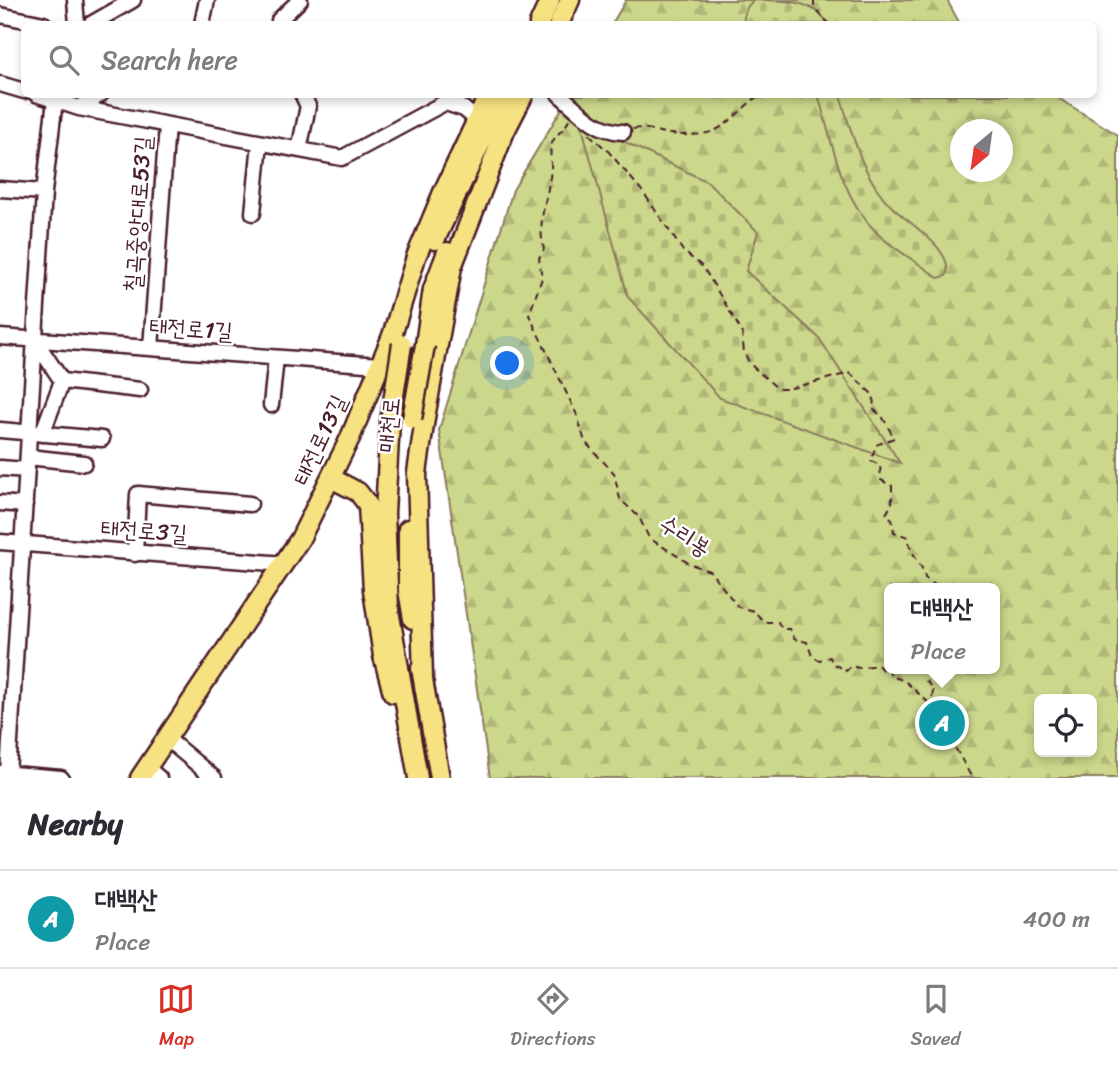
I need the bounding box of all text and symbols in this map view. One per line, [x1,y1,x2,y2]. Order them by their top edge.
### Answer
search box [21,21,1097,98]
text: Search here [101,37,238,83]
icon: search [45,41,83,79]
north arrow [950,119,1013,182]
street label: 칠곡중앙대로53길 [112,135,164,293]
street label: 태전로1길 [148,306,234,352]
your location [490,346,524,380]
street label: 태전로13길 [281,388,359,492]
street label: 매천로 [366,395,412,455]
street label: 수리봉 [651,504,719,568]
street label: 태전로3길 [99,508,189,554]
popup [884,583,1000,674]
text: 대백산 [911,585,973,631]
text: Place [911,631,966,672]
map controls [1034,694,1097,757]
button: locate [1034,694,1097,757]
pin: A [919,697,965,749]
text: Nearby [28,797,123,851]
text: 대백산 [95,876,158,922]
text: A [43,899,59,940]
text: 400 m [1023,899,1090,940]
text: Place [95,922,150,963]
tab: Map [157,980,195,1055]
tab: Directions [510,980,596,1055]
tab: Saved [910,980,961,1055]

